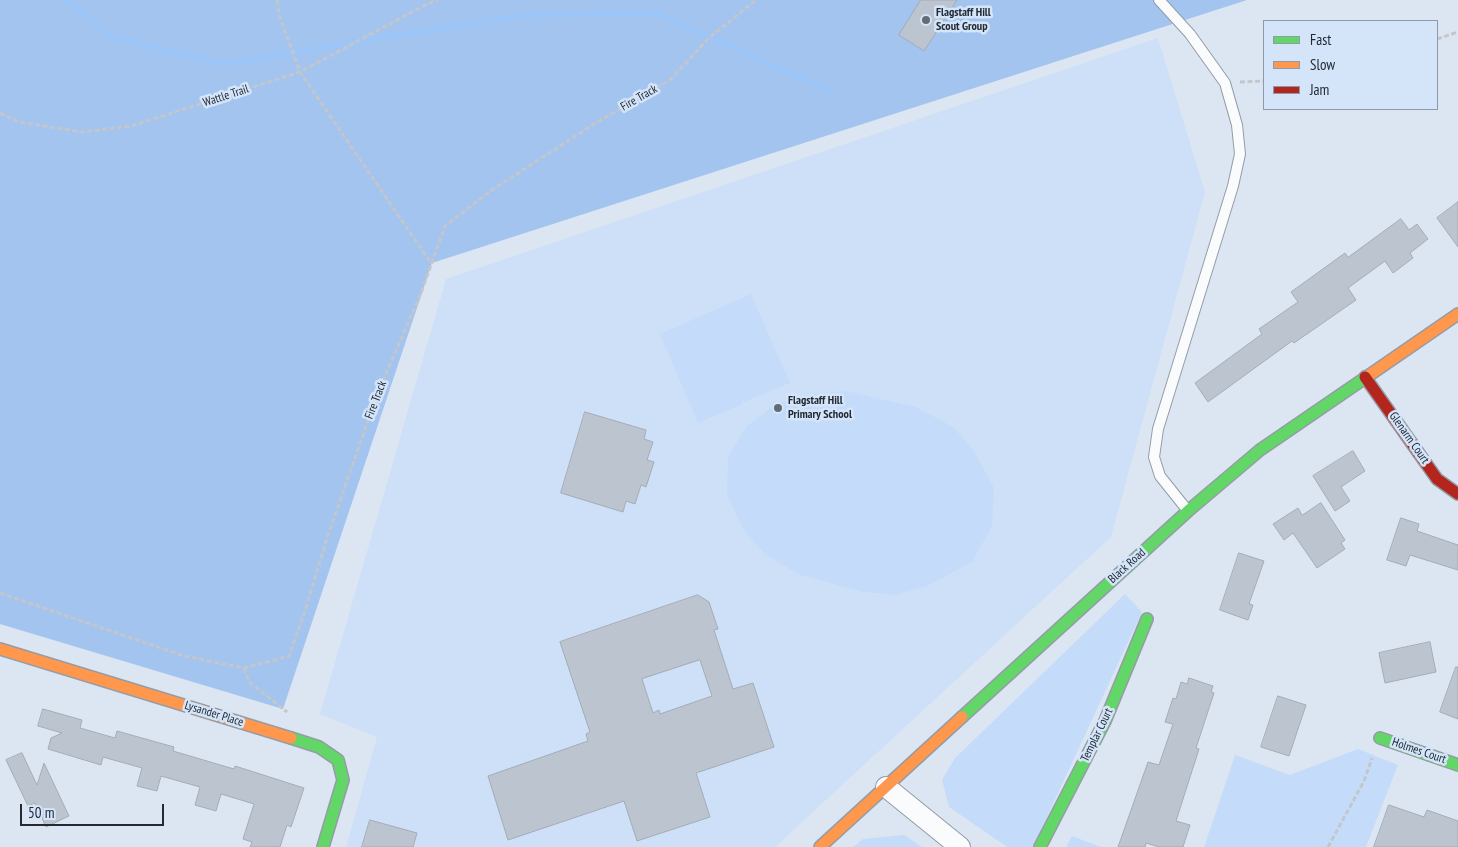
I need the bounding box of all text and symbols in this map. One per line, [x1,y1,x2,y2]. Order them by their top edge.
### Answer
place label: Flagstaff Hill Scout Group [936,6,991,34]
marker: Flagstaff Hill Scout Group [920,14,932,26]
legend [1263,20,1438,110]
text: Fast [1310,30,1331,49]
text: Slow [1310,55,1335,74]
text: Jam [1310,80,1329,99]
street label: Wattle Trail [201,82,251,110]
street label: Fire Track [618,82,660,114]
street label: Fire Track [362,379,390,421]
place label: Flagstaff Hill Primary School [788,394,852,422]
marker: Flagstaff Hill Primary School [772,402,784,414]
street label: Glenarm Court [1386,409,1432,467]
street label: Black Road [1105,546,1149,586]
street label: Lysander Place [183,698,245,730]
street label: Templar Court [1078,706,1116,764]
street label: Holmes Court [1390,735,1448,767]
scale bar [22,794,166,826]
text: 50 m [28,803,54,822]

